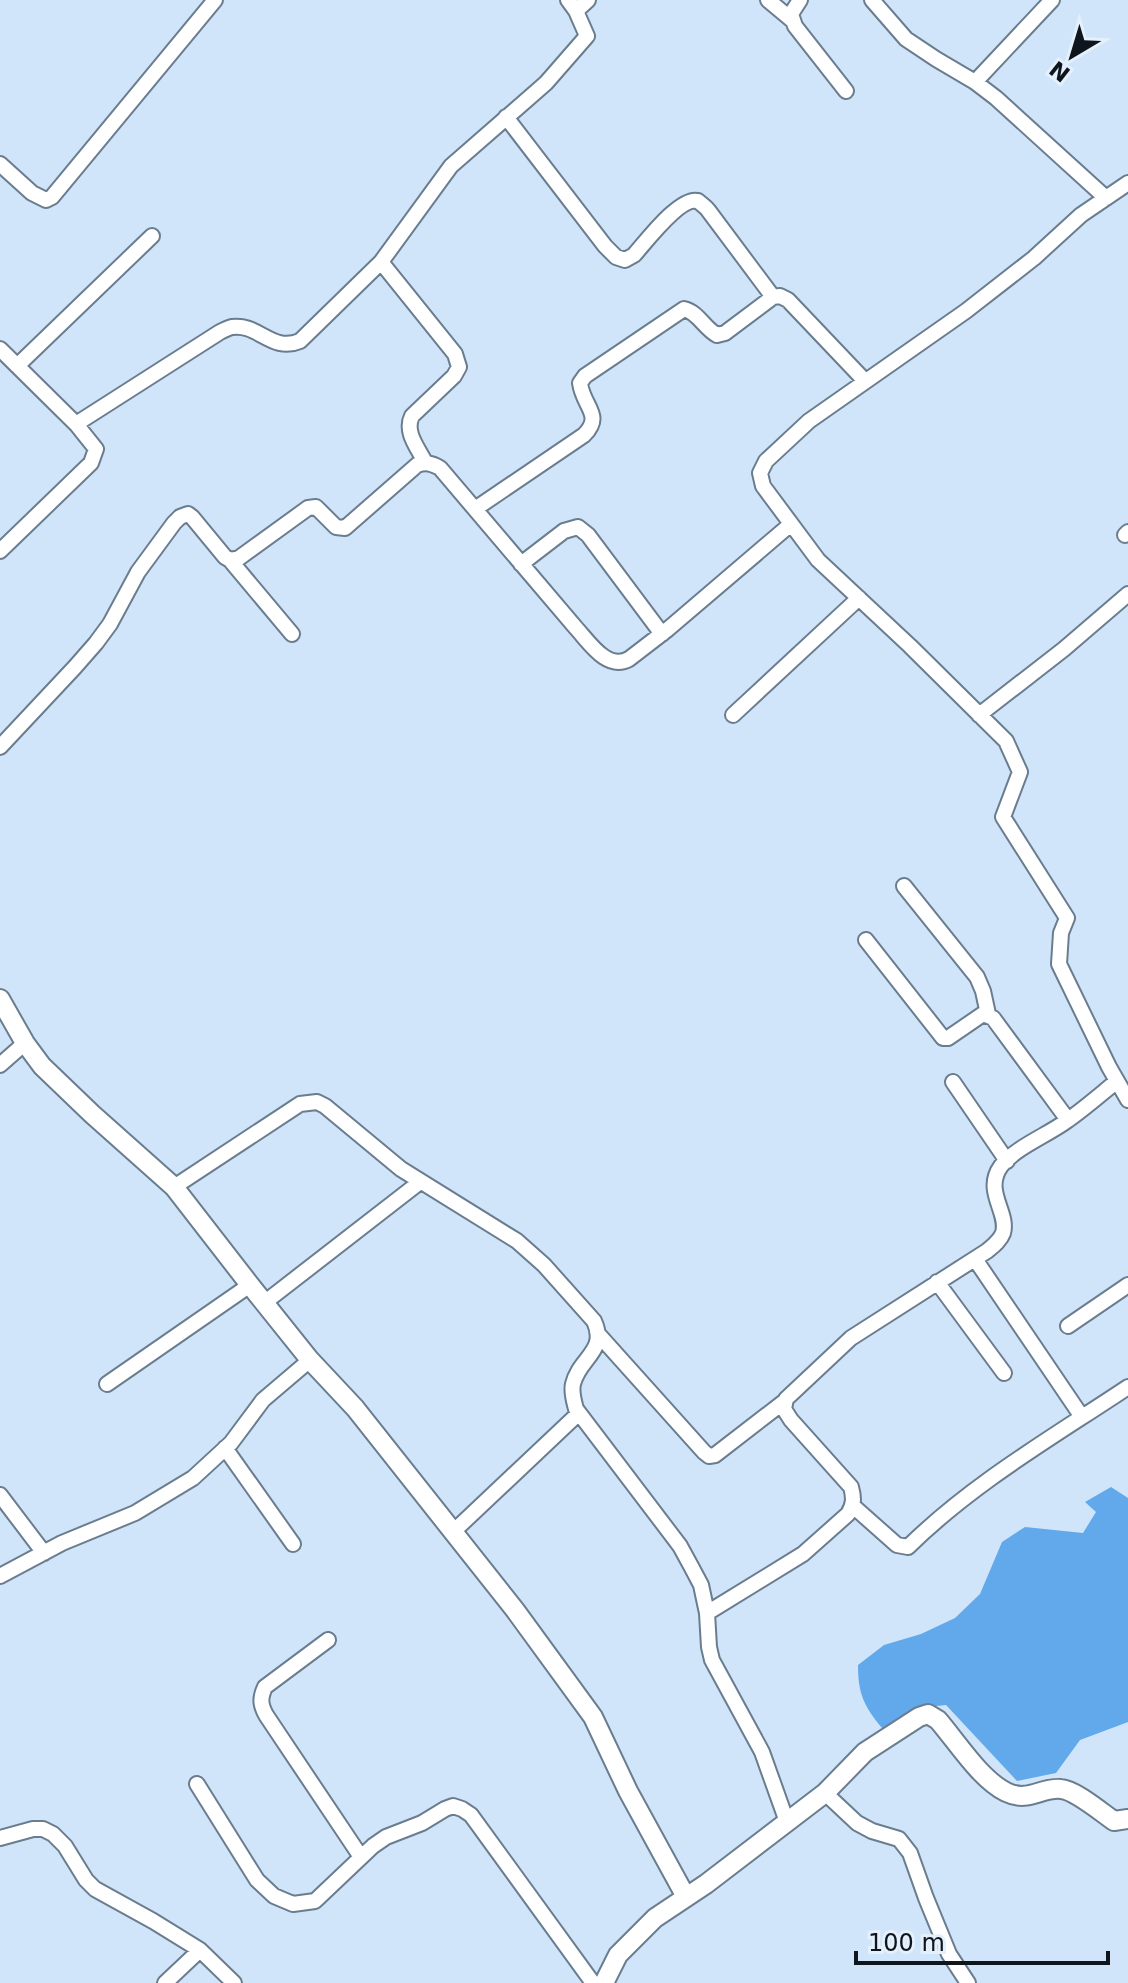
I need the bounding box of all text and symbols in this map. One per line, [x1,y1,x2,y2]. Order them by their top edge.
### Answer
north arrow [1032,16,1112,96]
text: N [1045,56,1075,87]
scale bar [856,1915,1108,1965]
text: 100 m [868,1929,945,1957]

